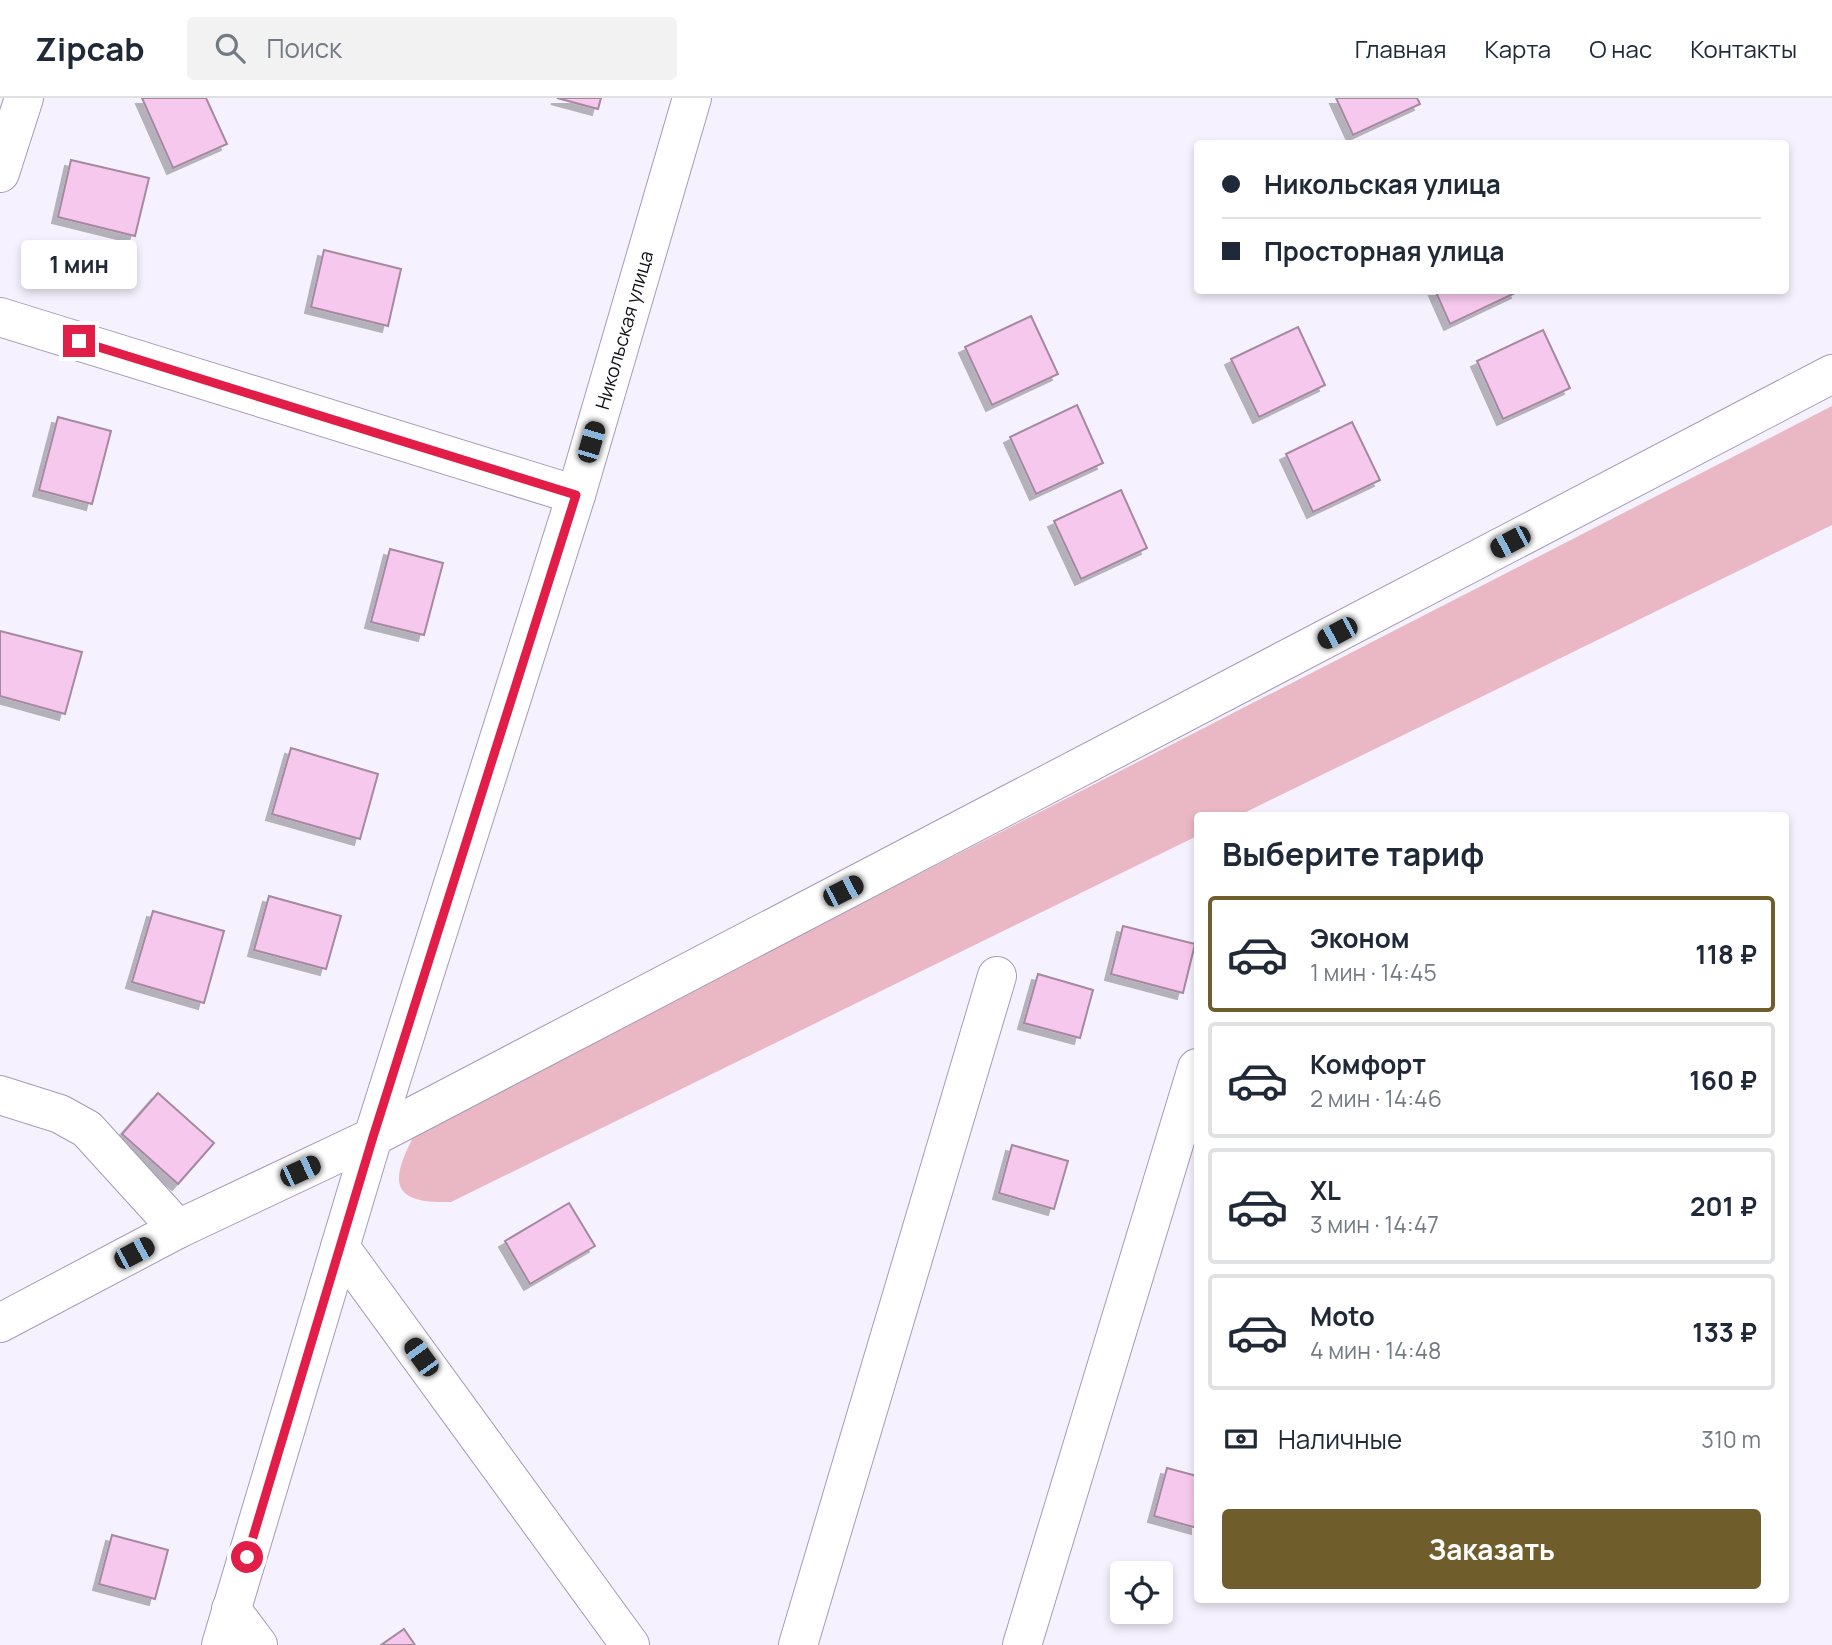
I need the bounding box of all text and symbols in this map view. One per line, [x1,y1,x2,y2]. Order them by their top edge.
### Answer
search box [187,17,677,80]
text: Zipcab [35,26,145,71]
icon: search [211,29,249,67]
text: Поиск [267,30,342,66]
text: Главная [1355,32,1446,65]
text: Карта [1484,32,1551,65]
text: О нас [1589,32,1652,65]
text: Контакты [1690,32,1797,65]
text: Никольская улица [1264,166,1501,202]
text: Просторная улица [1264,233,1504,269]
callout: 1 мин [21,240,137,288]
text: 1 мин [49,248,109,280]
street label: Никольская улица [589,248,659,412]
route end [63,325,95,357]
car [576,419,607,465]
car [1487,523,1534,561]
car [1314,614,1361,652]
text: Выберите тариф [1222,832,1484,876]
car [820,872,867,910]
text: Эконом [1310,920,1410,956]
icon: car [1226,923,1289,986]
text: 118 ₽ [1695,936,1757,972]
text: 1 мин · 14:45 [1310,956,1437,988]
text: Комфорт [1310,1046,1426,1082]
icon: car [1226,1049,1289,1112]
text: 160 ₽ [1689,1062,1757,1098]
text: 2 мин · 14:46 [1310,1082,1442,1114]
car [277,1153,324,1189]
text: XL [1310,1172,1341,1208]
icon: car [1226,1175,1289,1238]
text: 201 ₽ [1690,1188,1757,1224]
text: 3 мин · 14:47 [1310,1208,1439,1240]
car [111,1234,158,1272]
text: Moto [1310,1298,1375,1334]
icon: car [1226,1301,1289,1364]
text: 133 ₽ [1692,1314,1757,1350]
car [401,1334,442,1380]
text: 4 мин · 14:48 [1310,1334,1441,1366]
icon: cash [1222,1420,1260,1458]
text: Наличные [1278,1421,1402,1457]
text: 310 m [1701,1423,1761,1455]
button: Заказать [1222,1509,1761,1589]
route start [231,1541,263,1573]
map controls [1110,1561,1173,1624]
button: locate [1110,1561,1173,1624]

